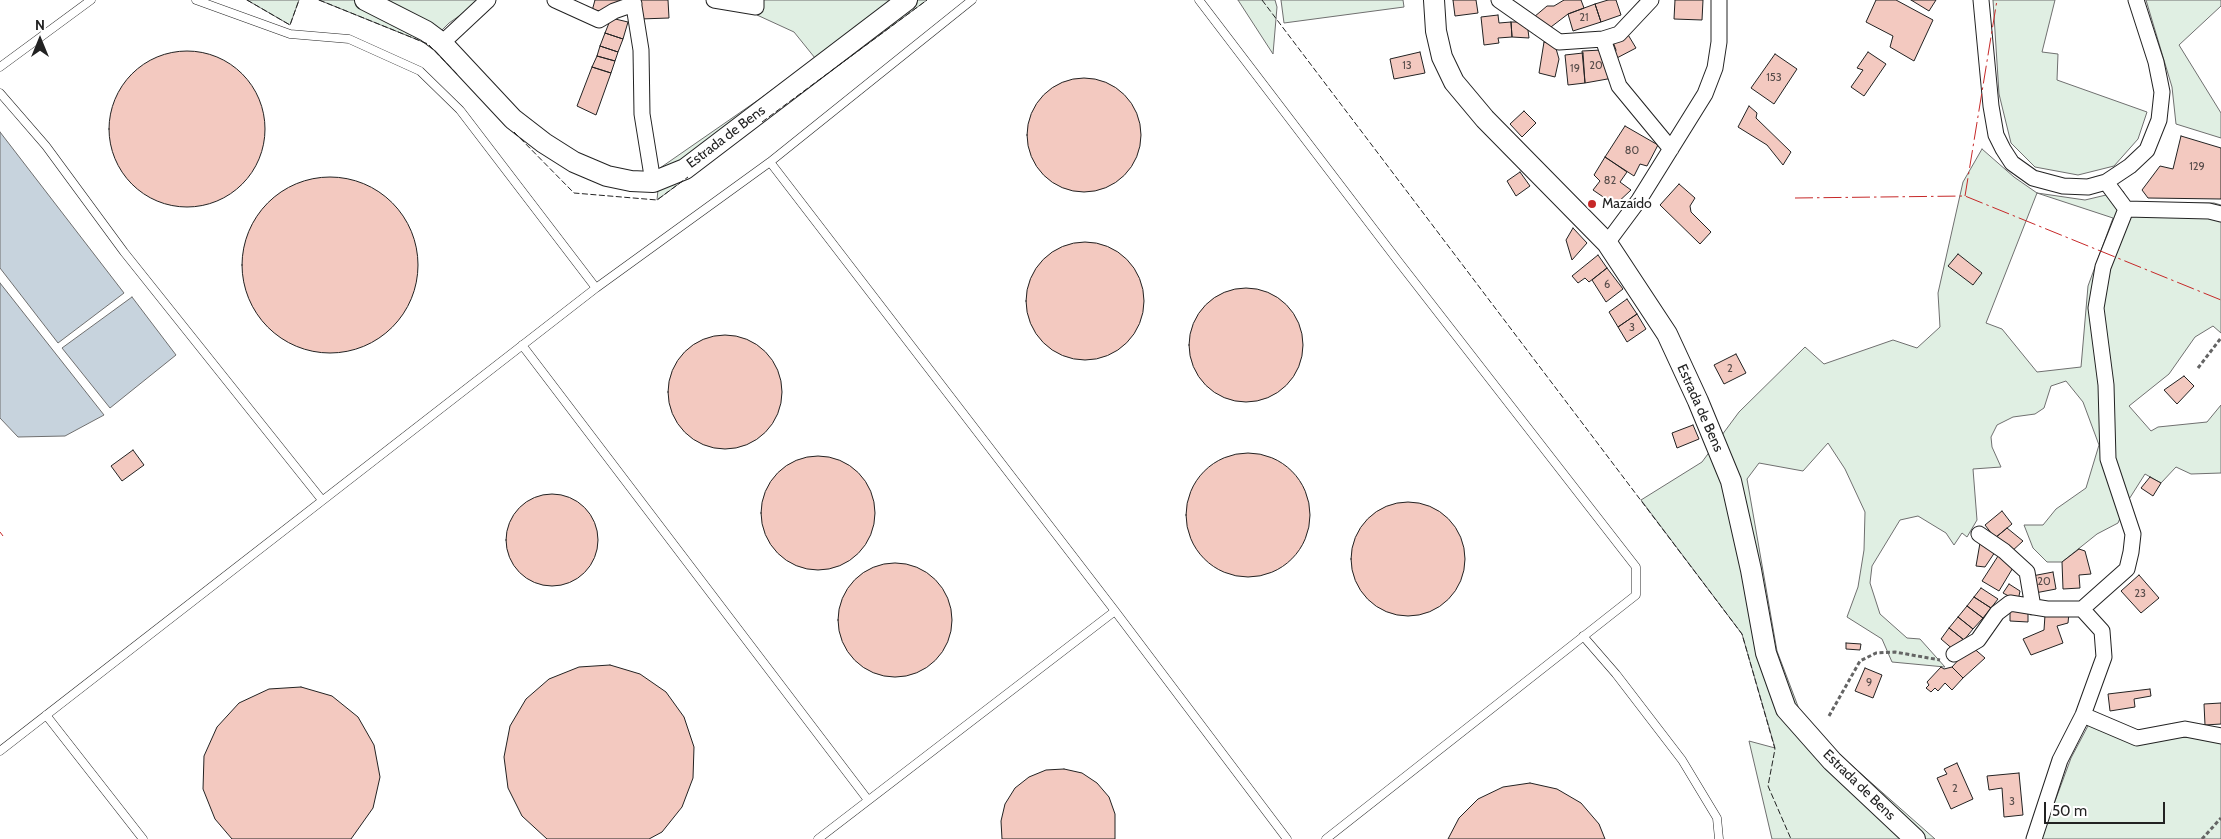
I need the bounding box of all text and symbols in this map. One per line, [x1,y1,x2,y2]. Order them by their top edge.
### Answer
house number: 21 [1579,11,1589,25]
north arrow [15,15,65,65]
text: N [35,16,45,34]
house number: 13 [1402,59,1412,73]
house number: 20 [1589,59,1603,73]
house number: 19 [1570,62,1580,76]
house number: 153 [1766,71,1782,85]
street label: Estrada de Bens [683,102,769,172]
house number: 80 [1625,144,1639,158]
house number: 129 [2189,160,2205,174]
house number: 82 [1604,174,1616,188]
place label: Mazaído [1602,196,1652,212]
marker: Mazaído [1586,198,1598,210]
house number: 6 [1604,278,1610,292]
house number: 3 [1629,321,1635,335]
street label: Estrada de Bens [1673,362,1727,454]
house number: 2 [1727,362,1733,376]
house number: 20 [2037,575,2051,589]
house number: 23 [2134,587,2146,601]
house number: 9 [1866,676,1872,690]
street label: Estrada de Bens [1819,746,1899,824]
house number: 2 [1952,782,1958,796]
scale bar [2046,792,2167,824]
house number: 3 [2009,795,2015,809]
text: 50 m [2052,802,2087,820]

